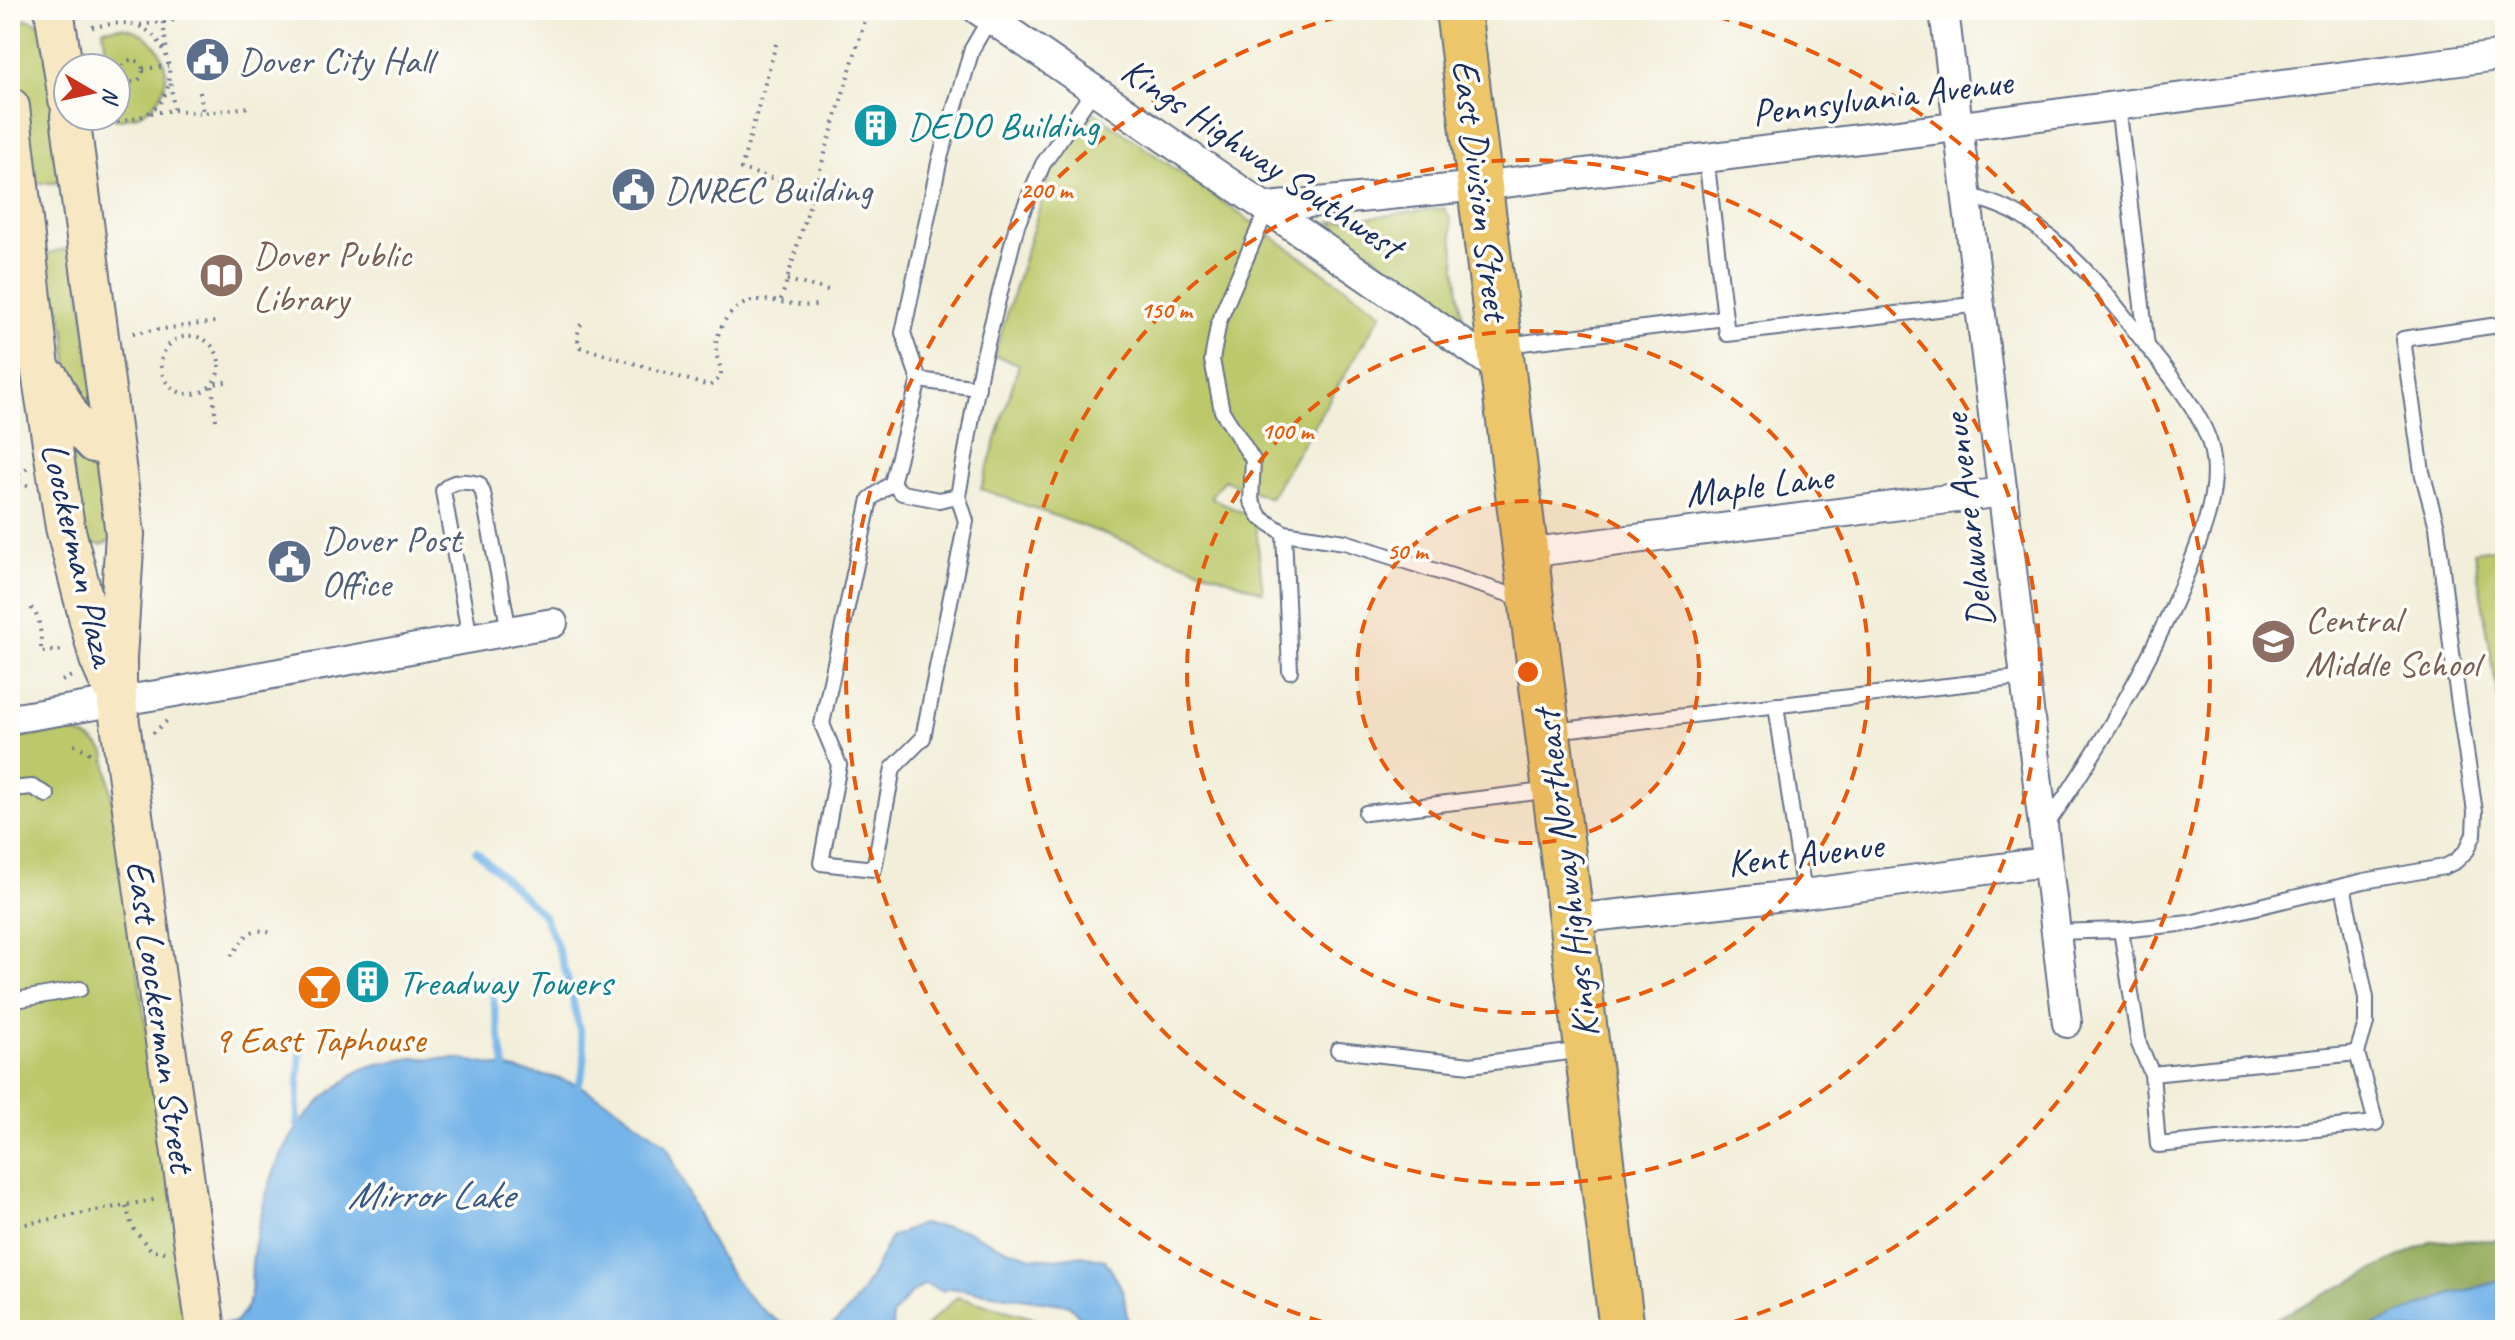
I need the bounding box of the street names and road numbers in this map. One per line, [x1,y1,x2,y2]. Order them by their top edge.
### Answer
street label: Kings Highway Southwest [1113,47,1416,272]
street label: East Division Street [1442,57,1521,326]
street label: Pennsylvania Avenue [1749,57,2017,136]
street label: Delaware Avenue [1931,409,2004,630]
street label: Loockerman Plaza [31,438,128,673]
street label: Maple Lane [1683,452,1838,517]
street label: Kings Highway Northeast [1522,702,1609,1040]
street label: Kent Avenue [1725,821,1888,887]
street label: East Loockerman Street [116,857,207,1178]

